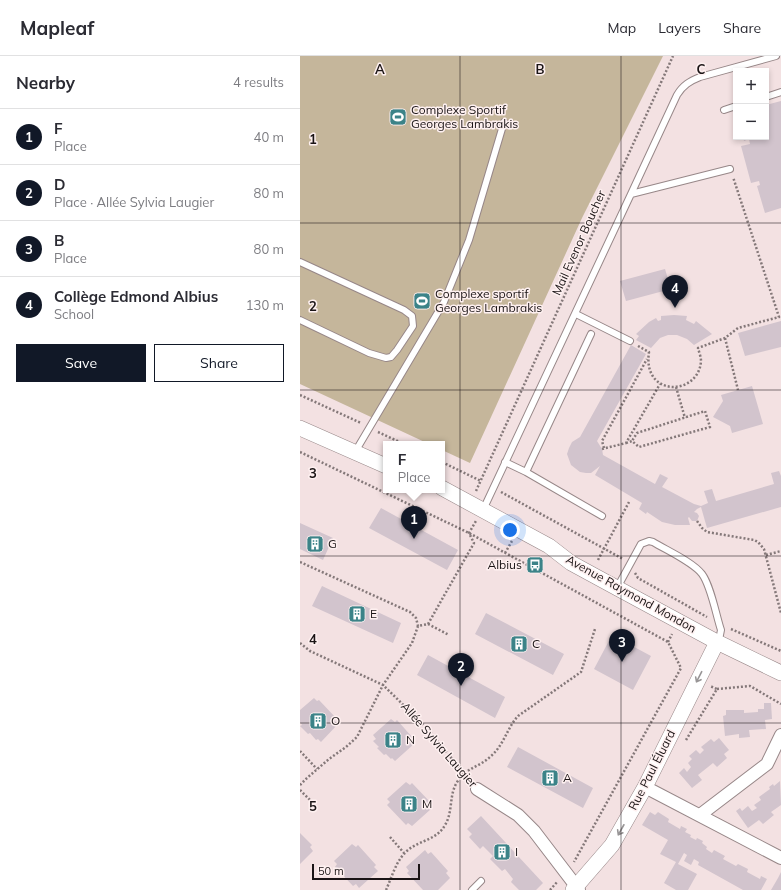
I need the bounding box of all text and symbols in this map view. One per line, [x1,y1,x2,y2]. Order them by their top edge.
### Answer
text: Mapleaf [20,16,94,40]
text: Map [607,19,636,37]
text: Layers [658,19,701,37]
text: Share [723,19,761,37]
text: A [375,61,385,77]
text: B [536,61,545,77]
text: C [697,61,706,77]
map controls [733,68,769,140]
button: + [733,68,769,104]
text: Nearby [16,72,75,93]
text: 4 results [233,74,284,90]
place label: Complexe Sportif Georges Lambrakis [411,102,518,131]
button: − [733,104,769,140]
sports icon: Complexe Sportif Georges Lambrakis [388,107,408,127]
text: F [54,119,63,138]
text: 1 [25,129,33,145]
text: 40 m [254,129,284,145]
text: 1 [309,131,317,147]
text: Place [54,138,87,154]
text: D [54,175,65,194]
text: 2 [25,185,33,201]
text: 80 m [254,185,284,201]
street label: Mail Evenor Boucher [549,187,609,298]
text: Place · Allée Sylvia Laugier [54,194,214,210]
text: B [54,231,64,250]
text: 3 [25,241,33,257]
text: 80 m [254,241,284,257]
text: Place [54,250,87,266]
pin: 4 [662,275,688,308]
place label: Complexe sportif Georges Lambrakis [435,286,542,315]
text: Collège Edmond Albius [54,287,218,306]
sports icon: Complexe sportif Georges Lambrakis [412,291,432,311]
text: 4 [25,297,33,313]
text: 130 m [246,297,284,313]
text: 2 [309,298,317,314]
text: School [54,306,94,322]
button: Save [16,344,146,382]
button: Share [154,344,284,382]
popup [383,441,445,493]
text: F [398,450,406,469]
text: 3 [309,465,317,481]
text: Place [398,469,430,485]
pin: 1 [401,506,427,539]
your location [500,520,520,540]
building icon: G [305,534,325,554]
place label: G [328,536,337,551]
street label: Avenue Raymond Mondon [563,551,699,636]
bus stop icon: Albius [525,555,545,575]
place label: Albius [487,557,522,572]
building icon: E [347,604,367,624]
place label: E [370,606,377,621]
pin: 3 [609,629,635,662]
text: 4 [309,631,317,647]
building icon: C [509,634,529,654]
place label: C [532,636,540,651]
pin: 2 [448,653,474,686]
one-way arrow [695,671,702,683]
street label: Allée Sylvia Laugier [398,699,481,791]
building icon: O [308,711,328,731]
place label: O [331,713,340,728]
street label: Rue Paul Éluard [625,727,678,812]
building icon: N [383,730,403,750]
place label: N [406,732,415,747]
building icon: A [540,768,560,788]
place label: A [563,770,572,785]
building icon: M [399,794,419,814]
place label: M [422,796,432,811]
text: 5 [309,798,317,814]
one-way arrow [616,824,624,836]
building icon: I [492,842,512,862]
place label: I [515,844,518,859]
scale bar [312,862,420,881]
text: 50 m [318,864,344,878]

